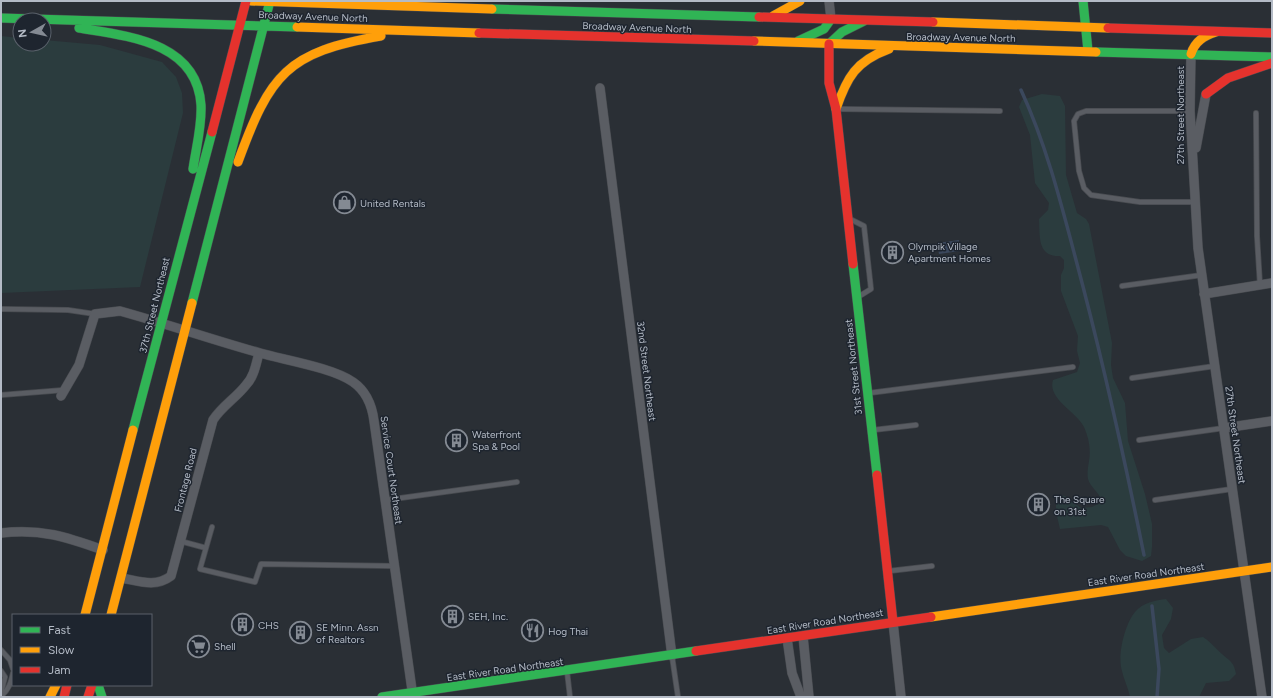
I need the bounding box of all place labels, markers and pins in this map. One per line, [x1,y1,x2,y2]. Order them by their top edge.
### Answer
shop icon: United Rentals [332,190,358,216]
place label: United Rentals [360,197,426,210]
building icon: Olympik Village Apartment Homes [880,239,906,265]
place label: Olympik Village Apartment Homes [908,240,991,265]
building icon: Waterfront Spa & Pool [444,427,470,453]
place label: Waterfront Spa & Pool [472,428,521,453]
building icon: The Square on 31st [1025,492,1051,518]
place label: The Square on 31st [1054,493,1105,518]
building icon: SEH, Inc. [439,603,465,629]
place label: SEH, Inc. [468,610,508,623]
building icon: CHS [229,612,255,638]
restaurant icon: Hog Thai [520,618,546,644]
place label: CHS [258,619,279,632]
building icon: SE Minn. Assn of Realtors [288,620,314,646]
place label: SE Minn. Assn of Realtors [316,621,379,646]
place label: Hog Thai [548,625,588,638]
supermarket icon: Shell [185,633,211,659]
place label: Shell [214,640,236,653]

